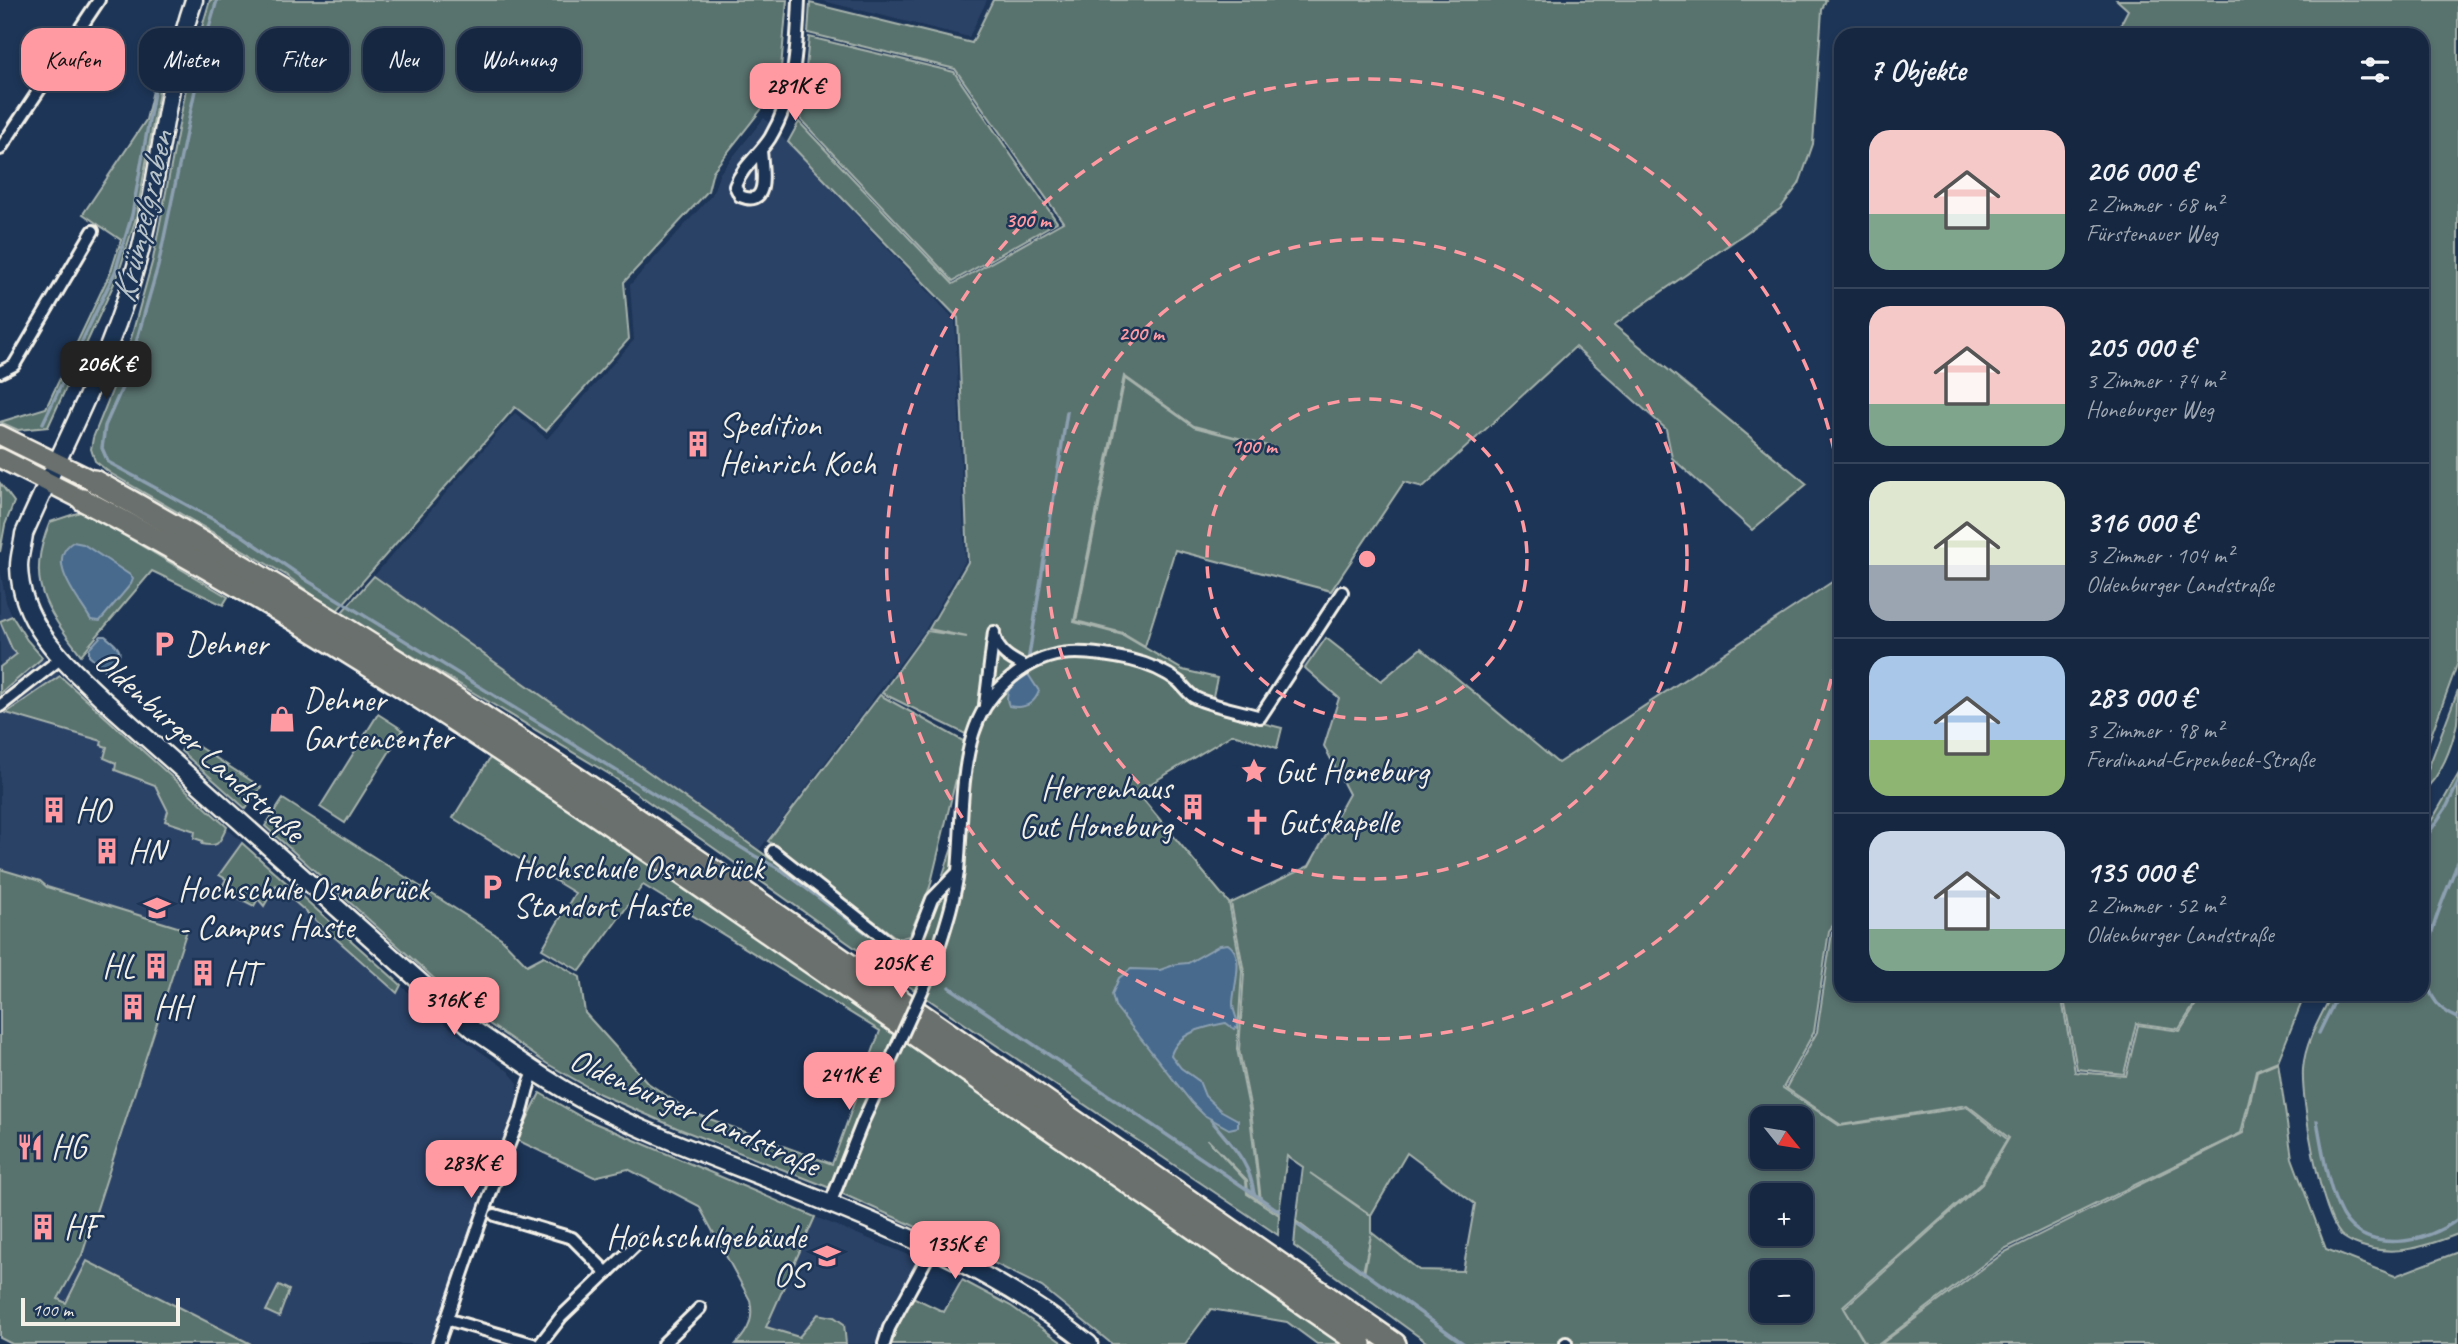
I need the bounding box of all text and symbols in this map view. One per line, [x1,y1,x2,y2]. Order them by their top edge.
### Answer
chip: Kaufen [21,28,125,91]
chip: Mieten [139,28,243,91]
chip: Filter [257,28,349,91]
chip: Neu [363,28,443,91]
chip: Wohnung [457,28,581,91]
text: 7 Objekte [1869,51,1966,89]
icon: filters [2356,51,2394,89]
pin: 281K € [738,64,852,123]
text: 281K € [766,71,824,100]
water label: Krümpelgraben [100,125,184,307]
text: 206 000 € [2086,152,2196,190]
icon: home [1925,158,2009,242]
text: 2 Zimmer · 68 m² [2086,190,2223,219]
text: 300 m [1005,207,1053,233]
text: Fürstenauer Weg [2086,219,2218,248]
text: 200 m [1118,320,1166,346]
text: 205 000 € [2086,328,2195,366]
icon: home [1925,334,2009,418]
pin: 206K € [49,342,163,401]
text: 206K € [76,349,136,378]
text: 3 Zimmer · 74 m² [2086,366,2223,395]
text: Honeburger Weg [2086,395,2213,424]
place label: Spedition Heinrich Koch [719,404,877,484]
building icon: Spedition Heinrich Koch [683,429,713,459]
text: 100 m [1231,433,1279,459]
text: 316 000 € [2086,503,2196,541]
icon: home [1925,509,2009,593]
text: 3 Zimmer · 104 m² [2086,541,2233,570]
centre of rings [1355,547,1379,571]
text: Oldenburger Landstraße [2086,570,2274,599]
place label: Dehner [185,623,271,665]
parking icon: Dehner [149,629,179,659]
street label: Oldenburger Landstraße [86,640,316,853]
text: 283 000 € [2086,678,2195,716]
place label: Dehner Gartencenter [303,679,456,759]
icon: home [1925,684,2009,768]
shop icon: Dehner Gartencenter [267,704,297,734]
text: 3 Zimmer · 98 m² [2086,716,2223,745]
text: Ferdinand-Erpenbeck-Straße [2086,745,2314,774]
place label: Gut Honeburg [1275,750,1430,792]
place icon: Gut Honeburg [1239,756,1269,786]
place label: Herrenhaus Gut Honeburg [1019,767,1175,847]
place label: HO [75,789,114,831]
building icon: Herrenhaus Gut Honeburg [1178,792,1208,822]
building icon: HO [39,795,69,825]
place label: Gutskapelle [1278,801,1401,843]
church icon: Gutskapelle [1242,807,1272,837]
place label: HN [128,830,170,872]
building icon: HN [92,836,122,866]
place label: Hochschule Osnabrück Standort Haste [513,847,766,927]
text: 135 000 € [2086,853,2195,891]
icon: home [1925,859,2009,943]
place label: Hochschule Osnabrück - Campus Haste [178,868,431,948]
parking icon: Hochschule Osnabrück Standort Haste [477,872,507,902]
text: 2 Zimmer · 52 m² [2086,891,2223,920]
school or university icon: Hochschule Osnabrück - Campus Haste [142,893,172,923]
text: Oldenburger Landstraße [2086,920,2274,949]
pin: 205K € [844,940,958,1000]
place label: HL [102,945,136,987]
text: 205K € [872,948,930,977]
building icon: HL [141,951,171,981]
place label: HT [224,952,266,994]
building icon: HT [188,958,218,988]
pin: 316K € [397,978,511,1037]
text: 316K € [424,985,484,1014]
place label: HH [154,986,196,1028]
building icon: HH [118,992,148,1022]
street label: Oldenburger Landstraße [563,1038,829,1187]
pin: 241K € [792,1052,906,1112]
text: 241K € [820,1060,878,1089]
north arrow [1750,1106,1813,1169]
map controls [1750,1106,1813,1323]
place label: HG [51,1126,90,1168]
restaurant icon: HG [15,1132,45,1162]
pin: 283K € [414,1140,528,1200]
text: 283K € [442,1148,500,1177]
button: + [1750,1183,1813,1246]
place label: HF [64,1206,106,1248]
building icon: HF [28,1212,58,1242]
place label: Hochschulgebäude OS [606,1216,812,1296]
pin: 135K € [898,1222,1012,1281]
text: 135K € [926,1229,984,1258]
school or university icon: Hochschulgebäude OS [812,1241,842,1271]
button: − [1750,1260,1813,1323]
scale bar [21,1295,180,1327]
text: 100 m [32,1298,73,1322]

